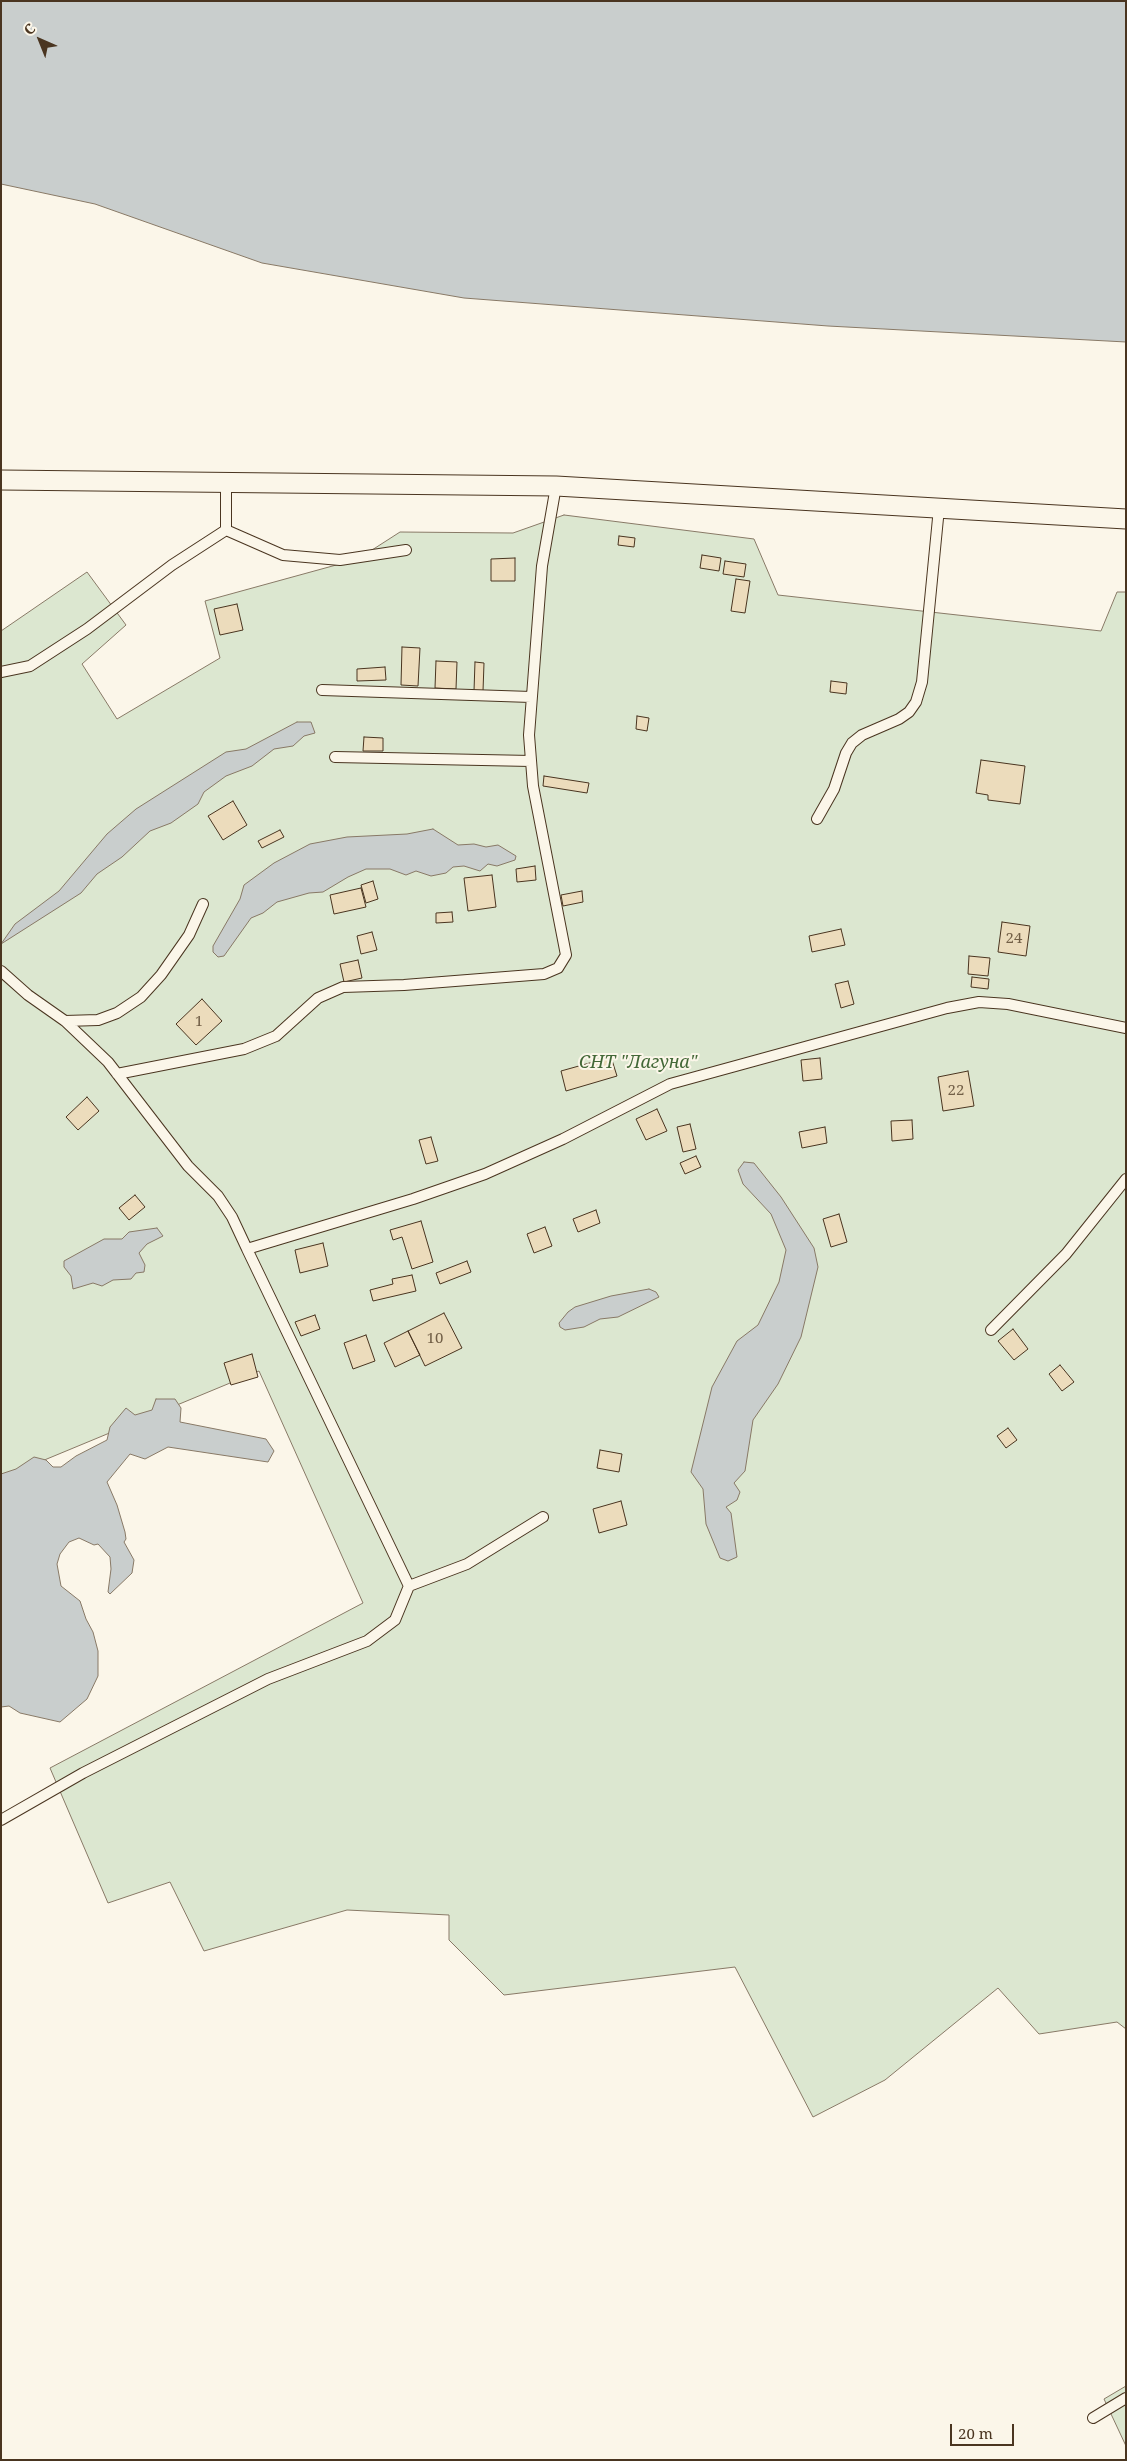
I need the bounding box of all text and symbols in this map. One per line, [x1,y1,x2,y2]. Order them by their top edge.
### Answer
north arrow [15,15,65,65]
text: С [19,19,39,39]
house number: 24 [1006,930,1022,948]
house number: 1 [195,1013,203,1031]
park label: СНТ "Лагуна" [579,1052,697,1074]
house number: 22 [948,1082,964,1100]
house number: 10 [427,1330,443,1348]
scale bar [952,2414,1016,2446]
text: 20 m [958,2423,993,2443]

